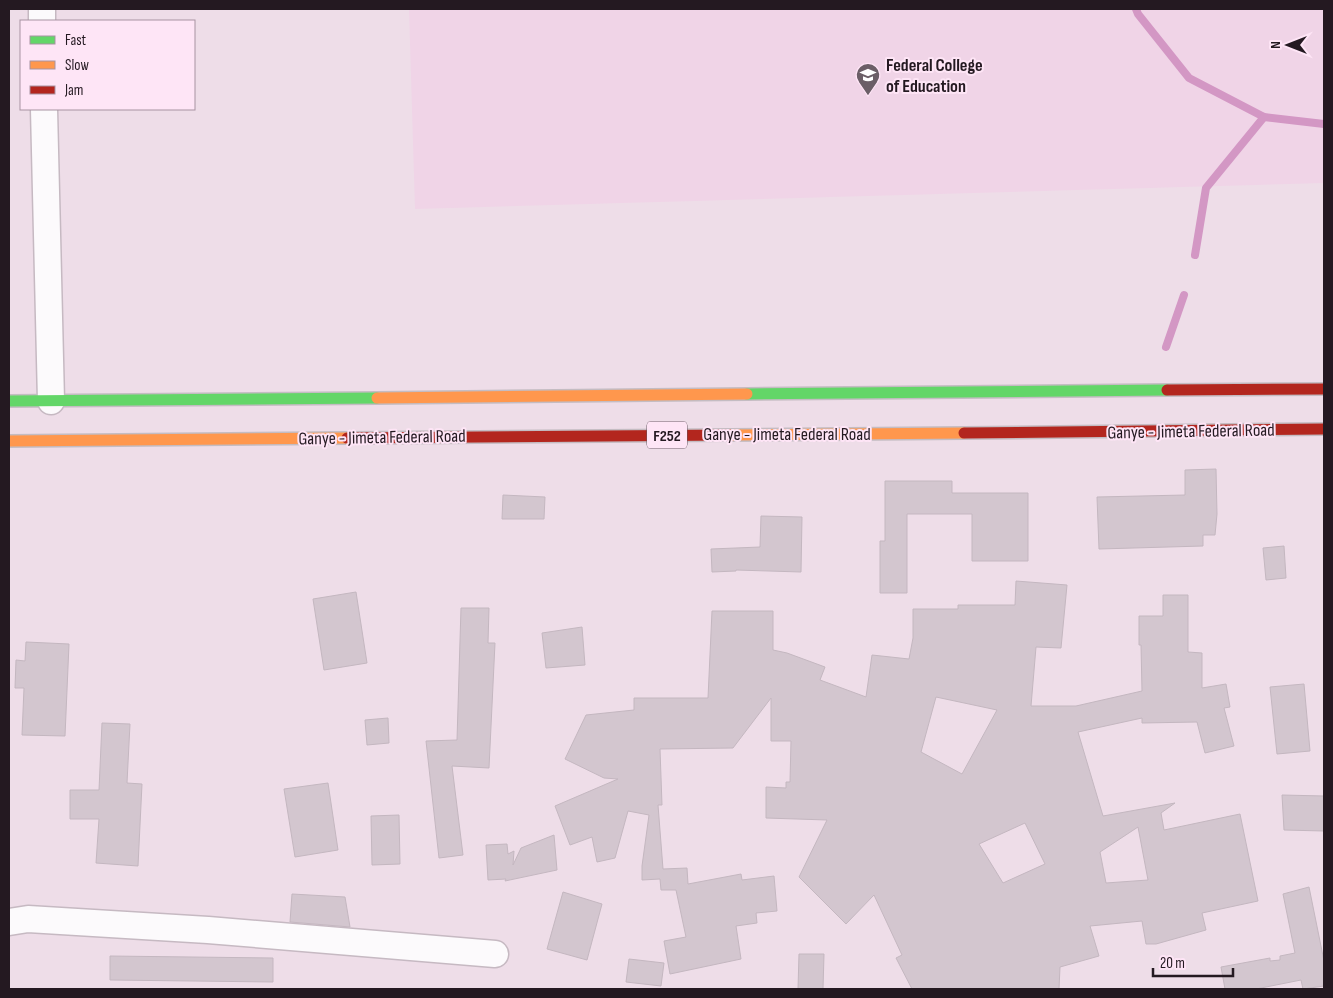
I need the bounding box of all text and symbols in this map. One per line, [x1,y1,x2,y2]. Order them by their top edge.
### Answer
legend [20,20,195,110]
north arrow [1263,20,1313,70]
text: Fast [65,31,87,50]
text: N [1267,41,1284,49]
place label: Federal College of Education [886,55,983,97]
text: Slow [65,56,89,75]
school or university icon: Federal College of Education [855,62,881,96]
text: Jam [64,81,83,100]
street label: Ganye - Jimeta Federal Road [1107,420,1275,443]
road number: F252 [647,422,687,448]
street label: Ganye - Jimeta Federal Road [703,424,871,445]
street label: Ganye - Jimeta Federal Road [298,426,466,449]
scale bar [1153,946,1233,978]
text: 20 m [1160,954,1185,973]

